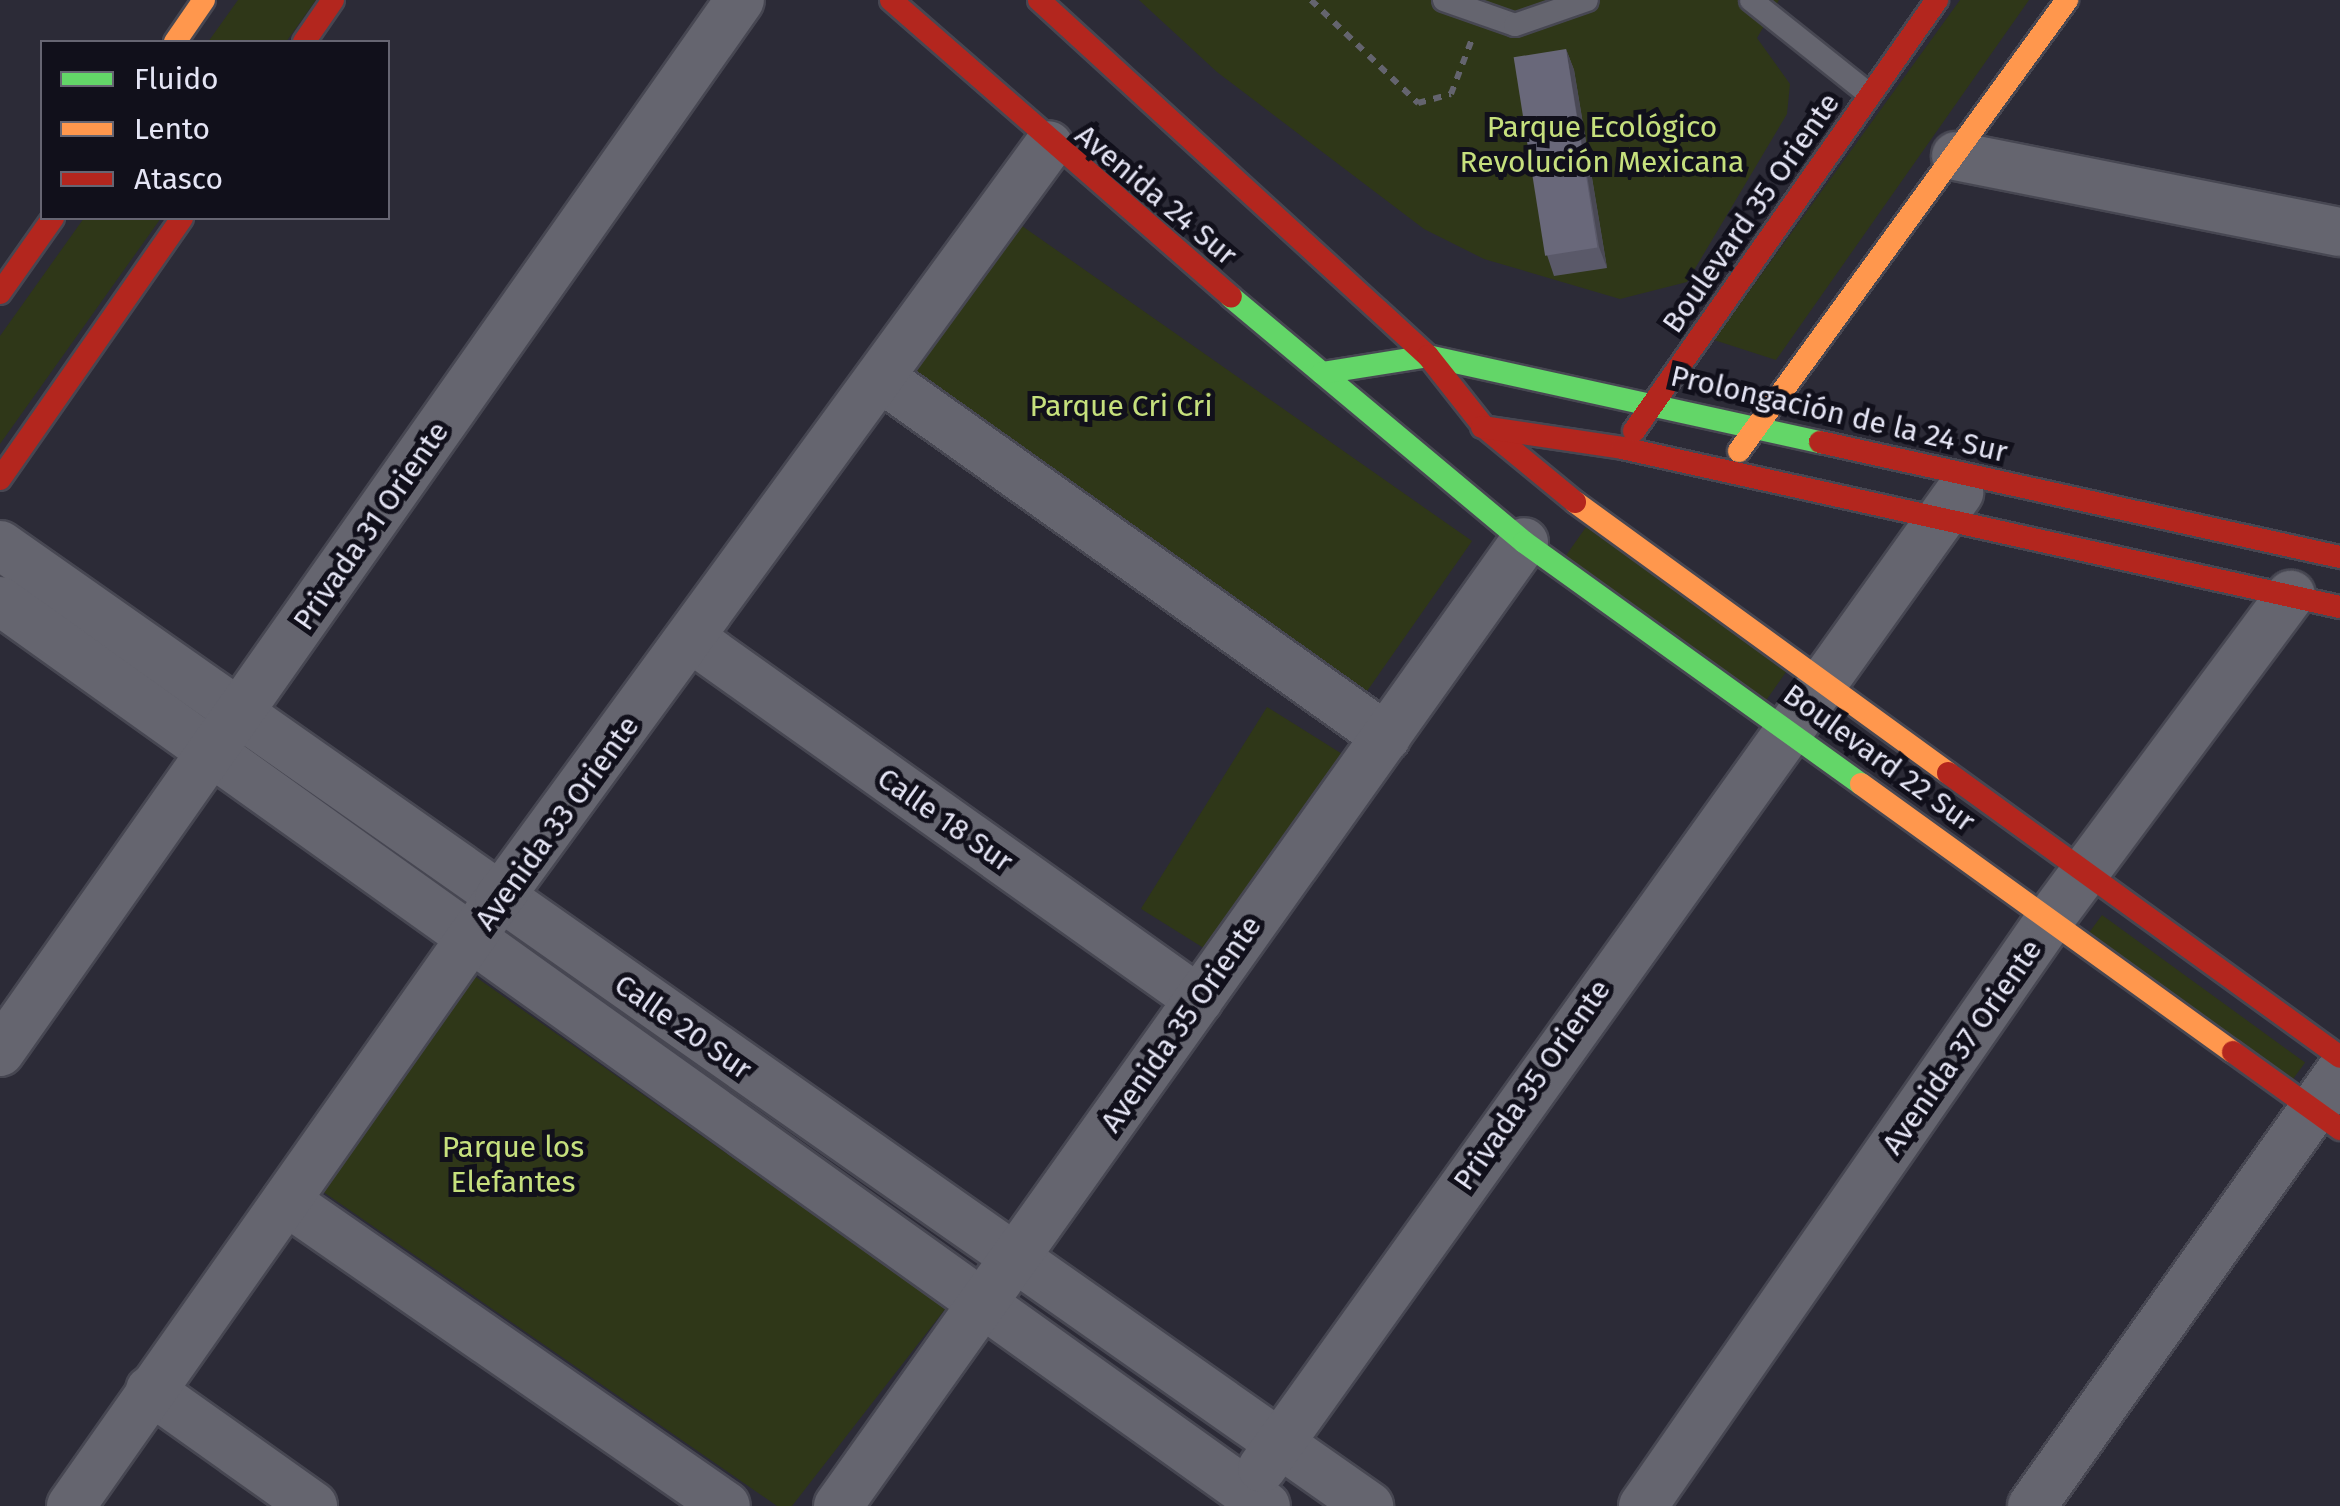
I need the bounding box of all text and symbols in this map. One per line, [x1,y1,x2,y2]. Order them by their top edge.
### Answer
legend [40,40,390,220]
text: Fluido [134,61,219,97]
street label: Boulevard 35 Oriente [1655,86,1847,340]
park label: Parque Ecológico Revolución Mexicana [1460,109,1744,180]
text: Lento [134,111,210,147]
street label: Avenida 24 Sur [1068,117,1244,273]
text: Atasco [134,161,223,197]
street label: Prolongación de la 24 Sur [1667,358,2011,470]
park label: Parque Cri Cri [1029,388,1213,424]
street label: Privada 31 Oriente [286,415,456,637]
street label: Boulevard 22 Sur [1776,676,1982,840]
street label: Avenida 33 Oriente [467,709,647,937]
street label: Calle 18 Sur [870,760,1020,880]
street label: Avenida 35 Oriente [1093,909,1269,1139]
street label: Avenida 37 Oriente [1874,933,2050,1161]
street label: Calle 20 Sur [607,967,759,1087]
street label: Privada 35 Oriente [1446,973,1618,1197]
park label: Parque los Elefantes [442,1129,584,1200]

